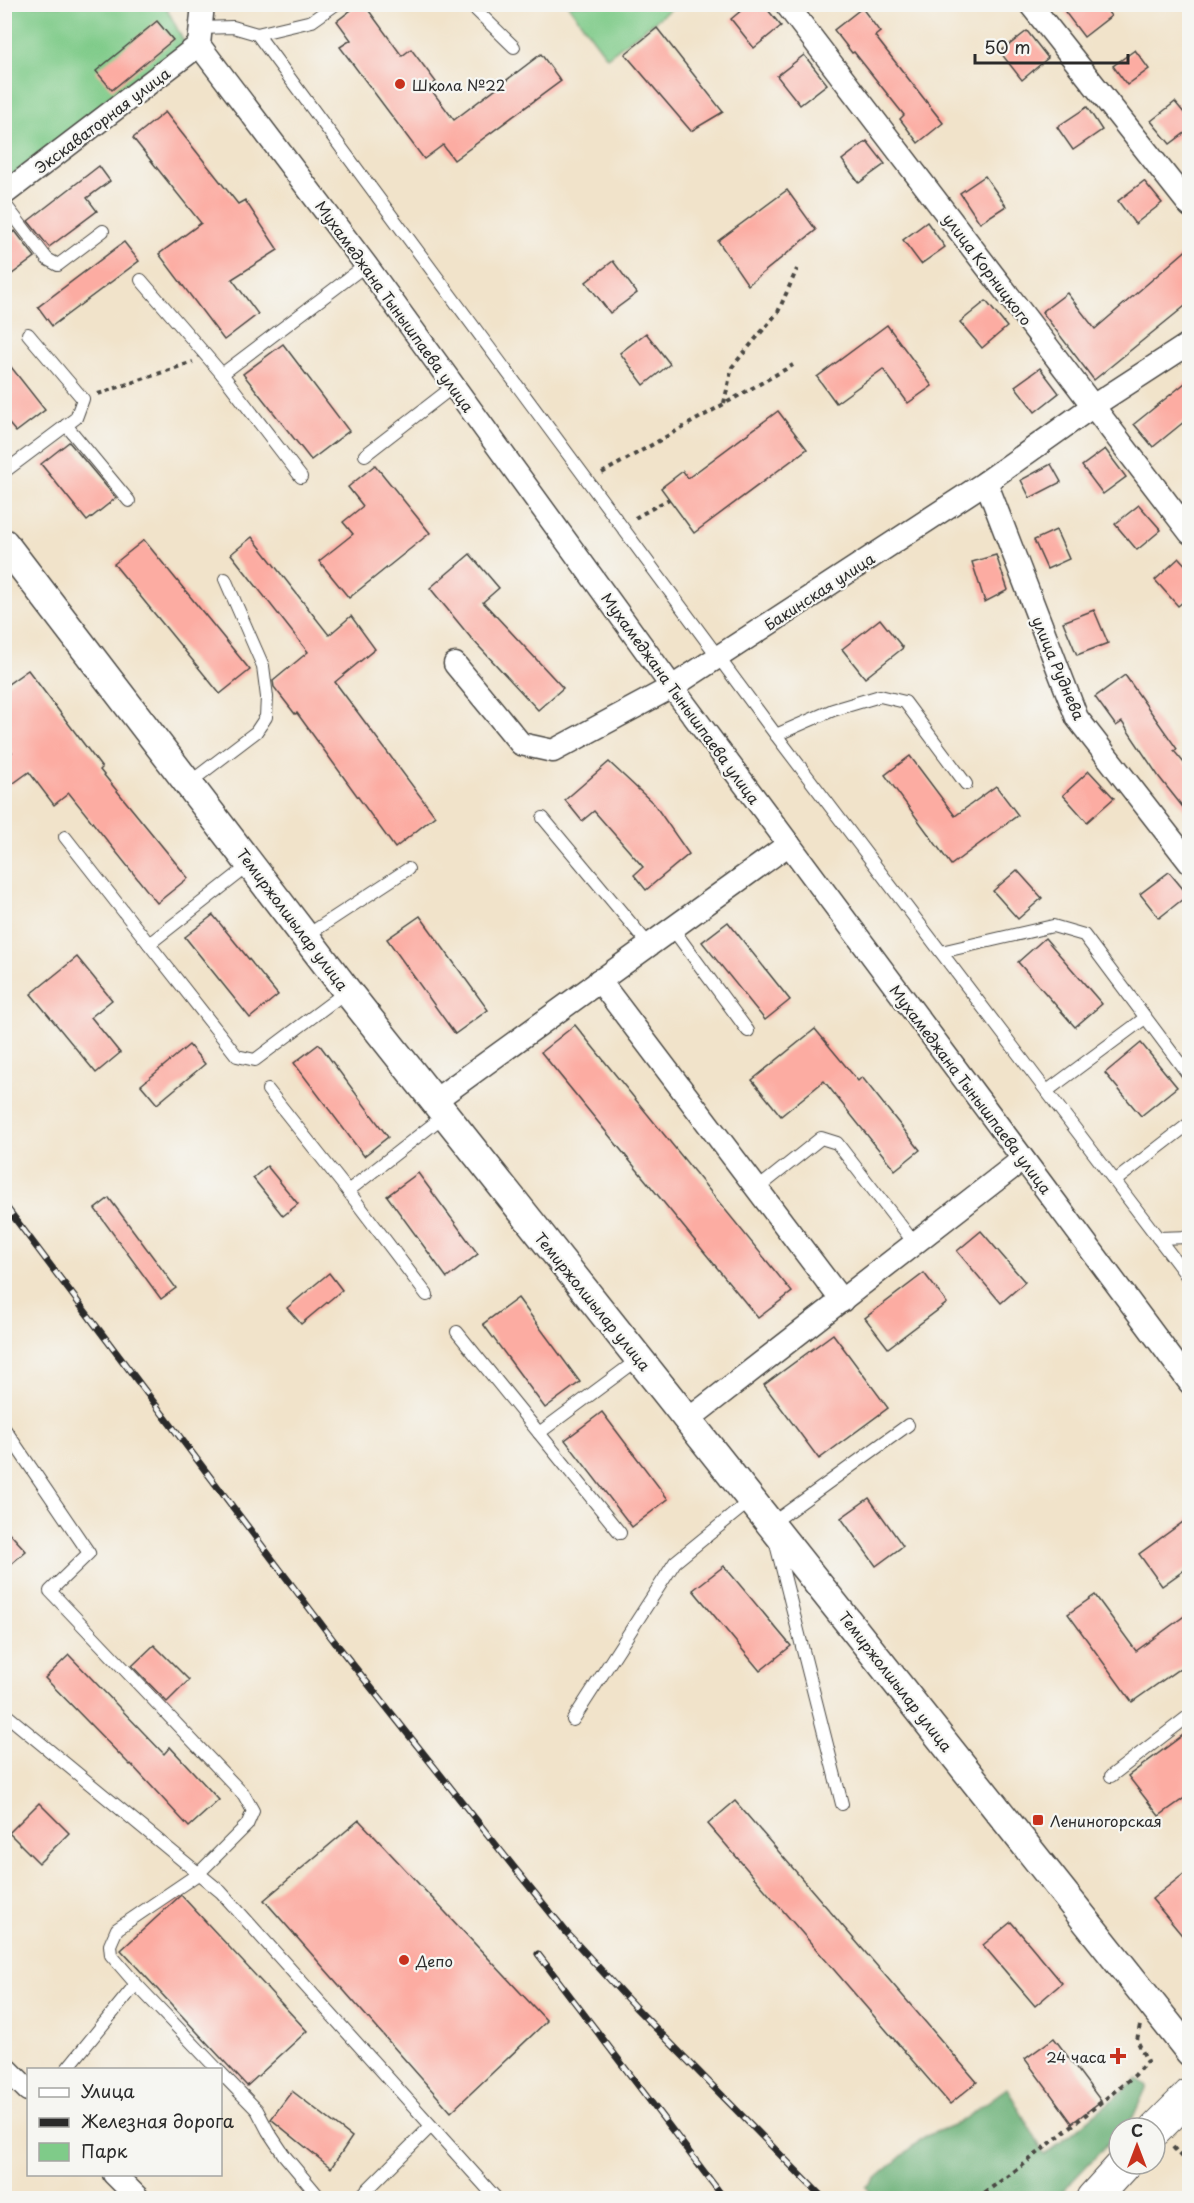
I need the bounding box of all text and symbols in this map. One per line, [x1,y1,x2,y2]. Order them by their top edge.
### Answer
scale bar [975,27,1128,65]
text: 50 m [984,33,1031,60]
street label: Экскаваторная улица [29,61,175,179]
place label: Школа №22 [412,73,505,96]
marker: Школа №22 [393,77,407,91]
street label: Мухамеджана Тынышпаева улица [310,195,480,417]
street label: улица Корницкого [938,208,1038,330]
street label: Бакинская улица [759,546,879,635]
street label: Мухамеджана Тынышпаева улица [596,587,766,809]
street label: улица Руднева [1027,613,1091,724]
street label: Темиржолшылар улица [232,843,355,995]
street label: Мухамеджана Тынышпаева улица [885,979,1058,1199]
street label: Темиржолшылар улица [530,1227,657,1376]
street label: Темиржолшылар улица [834,1606,959,1757]
place label: Лениногорская [1050,1809,1162,1832]
marker: Лениногорская [1031,1813,1045,1827]
place label: Депо [415,1949,453,1972]
marker: Депо [397,1953,411,1967]
place label: 24 часа [1046,2045,1107,2068]
marker: 24 часа [1111,2049,1125,2063]
legend [27,2068,222,2176]
text: Улица [81,2077,135,2104]
text: Железная дорога [81,2107,235,2134]
north arrow [1107,2116,1167,2176]
text: С [1131,2118,1143,2142]
text: Парк [81,2137,128,2164]

